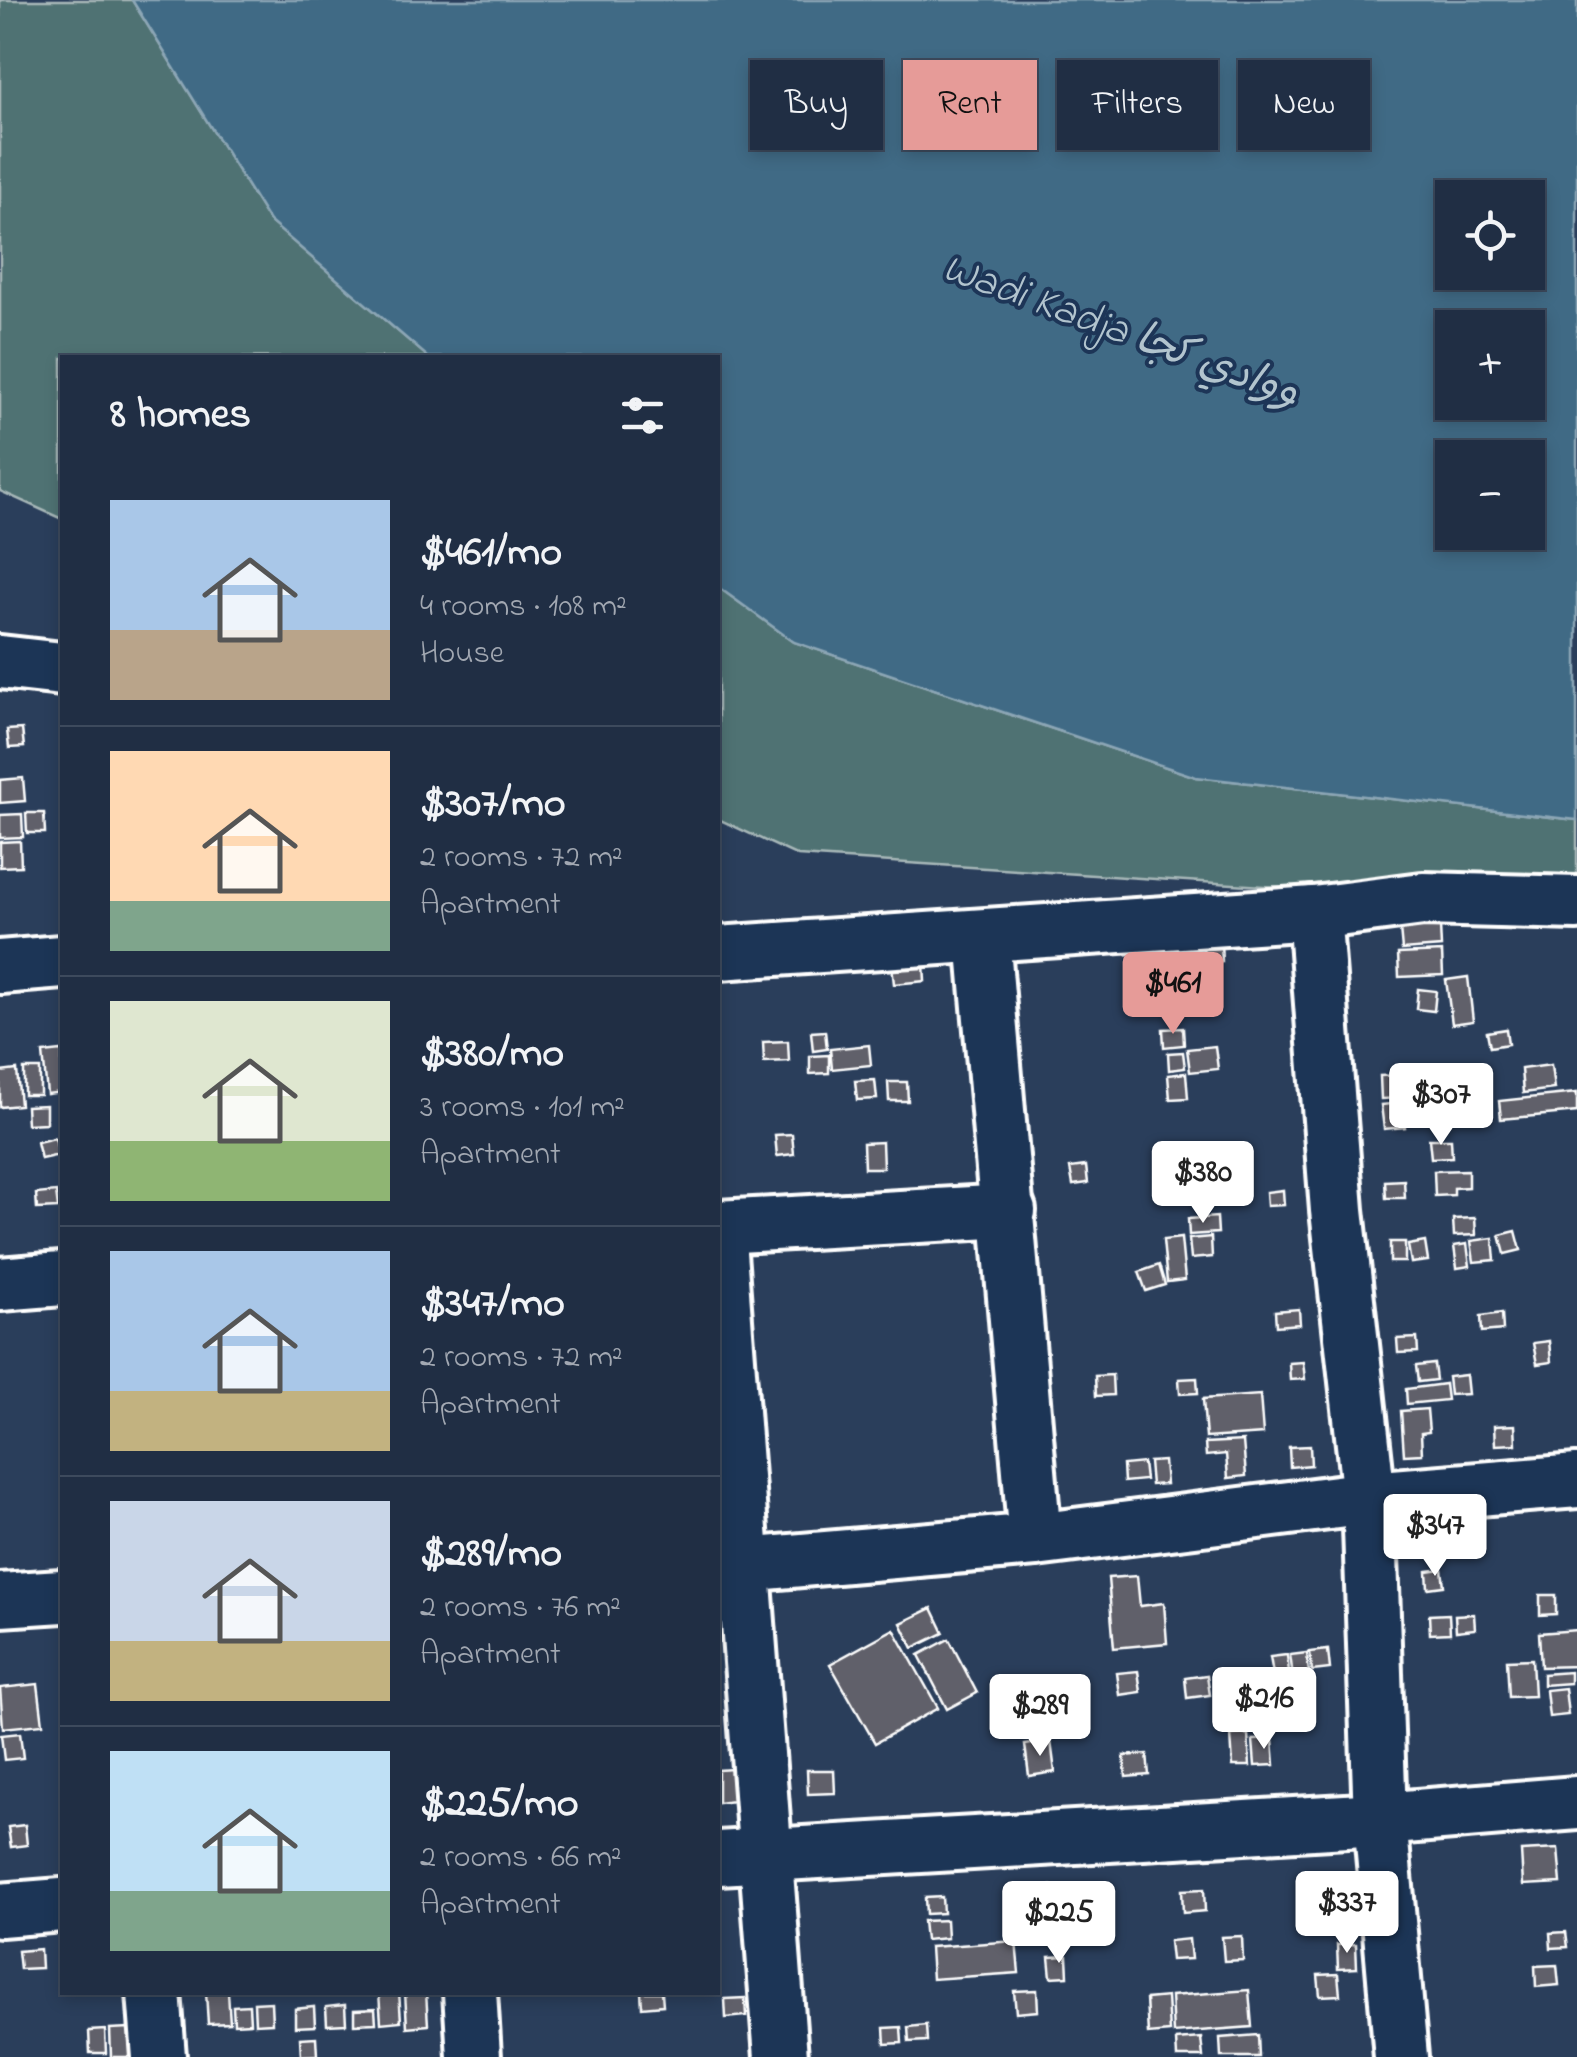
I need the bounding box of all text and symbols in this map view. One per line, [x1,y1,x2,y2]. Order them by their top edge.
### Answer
chip: Buy [750,60,883,150]
chip: Rent [903,60,1037,150]
chip: Filters [1057,60,1218,150]
chip: New [1238,60,1370,150]
map controls [1435,180,1545,550]
button: locate [1435,180,1545,290]
water label: Wadi Kadja ووادي كجا [933,239,1309,425]
button: + [1435,310,1545,420]
text: 8 homes [110,385,251,446]
icon: filters [615,388,670,443]
button: − [1435,440,1545,550]
text: $461/mo [420,523,562,584]
icon: home [190,540,310,660]
text: 4 rooms · 108 m² [420,584,627,631]
text: House [420,631,504,678]
text: $307/mo [420,774,566,835]
icon: home [190,791,310,911]
text: 2 rooms · 72 m² [420,835,622,882]
text: Apartment [420,882,561,929]
pin: $461 [1114,952,1232,1037]
text: $461 [1145,961,1201,1008]
text: $380/mo [420,1024,564,1085]
icon: home [190,1041,310,1161]
pin: $307 [1382,1063,1500,1148]
text: $307 [1411,1072,1471,1119]
text: 3 rooms · 101 m² [420,1085,625,1132]
text: Apartment [420,1132,561,1179]
pin: $380 [1144,1141,1262,1226]
text: $380 [1174,1150,1232,1197]
text: $347/mo [420,1274,565,1335]
icon: home [190,1291,310,1411]
text: 2 rooms · 72 m² [420,1335,622,1382]
text: Apartment [420,1382,561,1429]
pin: $347 [1376,1494,1494,1579]
text: $347 [1406,1503,1464,1550]
text: $289/mo [420,1524,562,1585]
icon: home [190,1541,310,1661]
text: 2 rooms · 76 m² [420,1585,621,1632]
text: Apartment [420,1632,561,1679]
pin: $216 [1205,1667,1323,1752]
pin: $289 [981,1674,1099,1759]
text: $216 [1234,1676,1294,1723]
text: $289 [1012,1683,1068,1730]
text: $225/mo [420,1774,579,1835]
icon: home [190,1791,310,1911]
text: 2 rooms · 66 m² [420,1835,622,1882]
pin: $337 [1288,1871,1406,1956]
text: $337 [1318,1880,1376,1927]
pin: $225 [1000,1881,1118,1966]
text: Apartment [420,1882,561,1929]
text: $225 [1024,1890,1094,1937]

